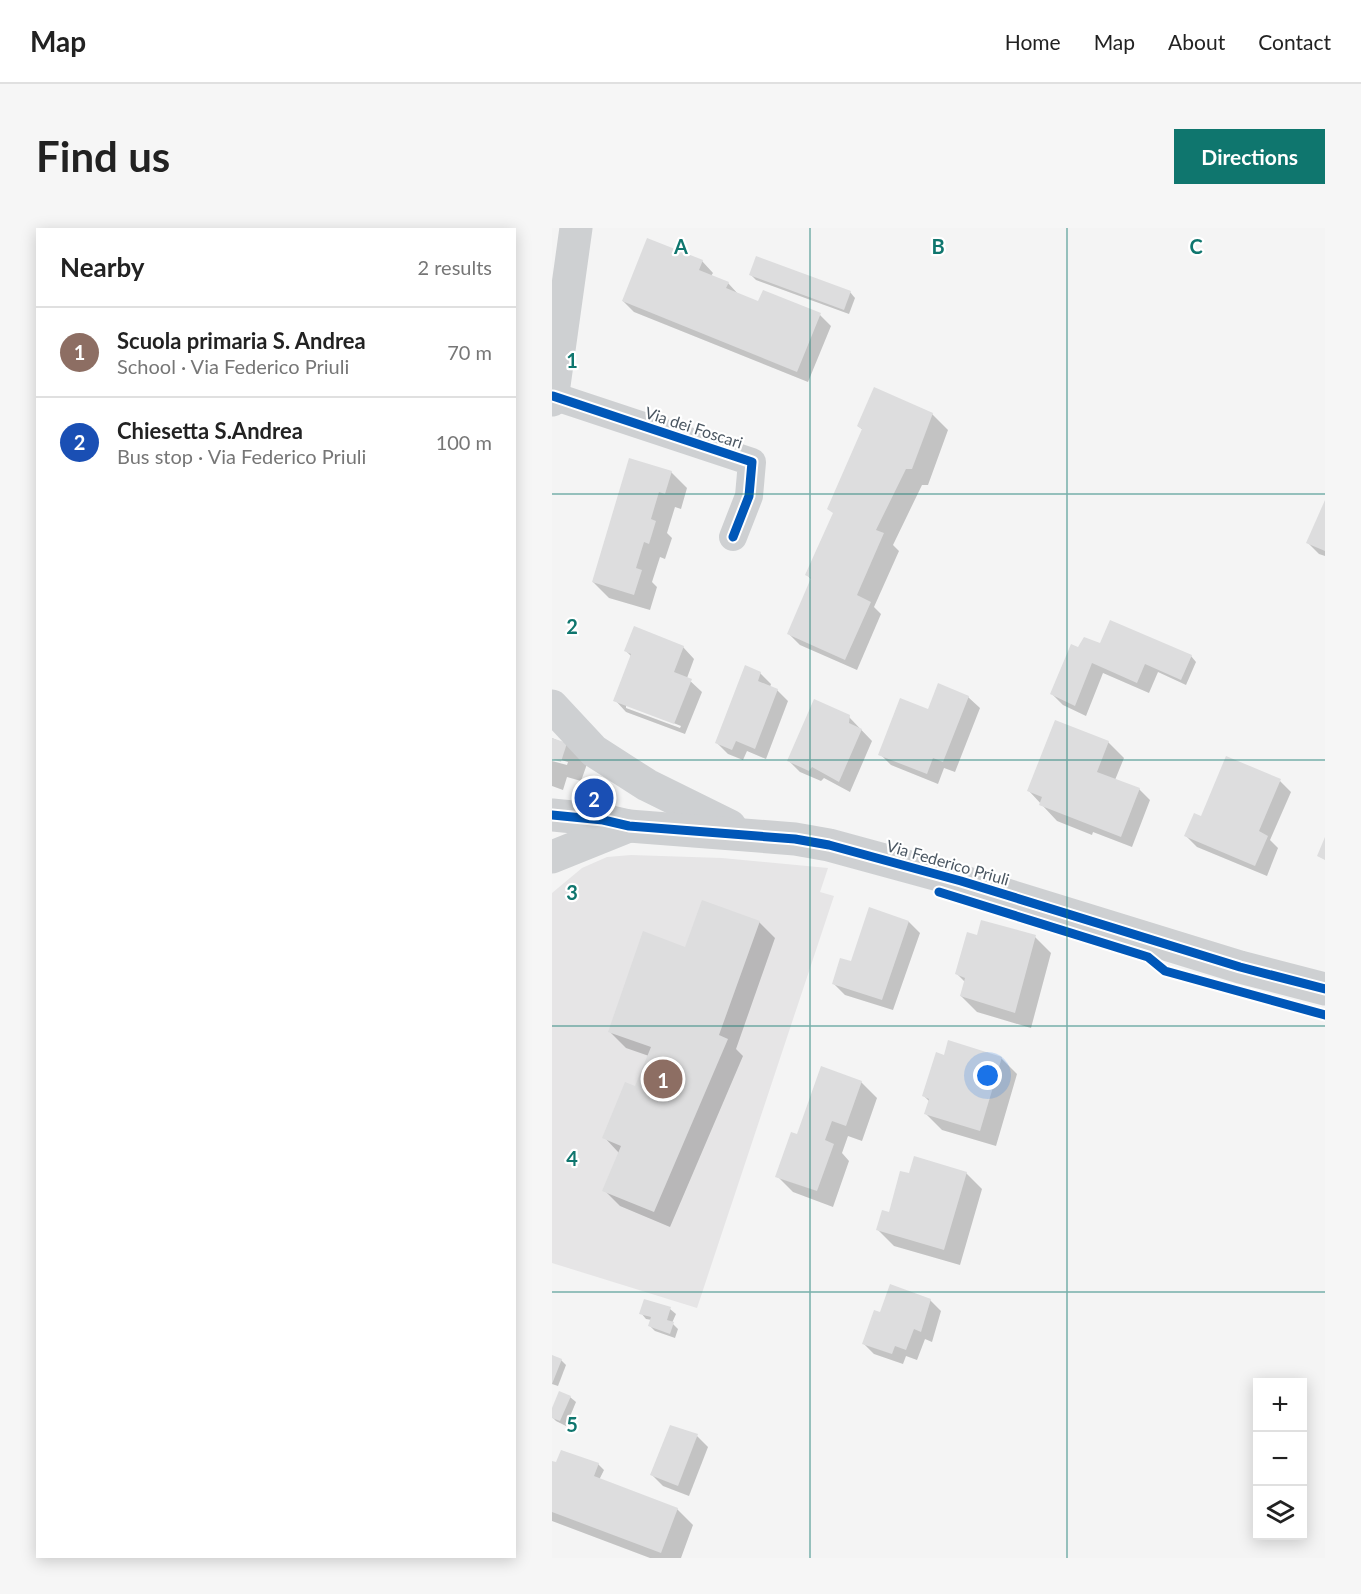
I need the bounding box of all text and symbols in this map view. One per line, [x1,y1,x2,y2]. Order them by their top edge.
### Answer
text: Map [30,24,86,58]
text: Home [1005,29,1061,54]
text: Map [1094,29,1135,54]
text: About [1168,29,1225,54]
text: Contact [1258,29,1331,54]
button: Directions [1174,129,1325,184]
text: Find us [36,131,170,181]
text: A [673,234,688,258]
text: B [931,234,945,258]
text: C [1189,234,1203,258]
text: Nearby [60,251,145,283]
text: 2 results [417,255,492,279]
text: Scuola primaria S. Andrea [117,327,366,354]
text: 1 [74,340,85,364]
text: 70 m [447,340,492,364]
text: 1 [566,348,578,372]
text: School · Via Federico Priuli [117,354,349,378]
street label: Via dei Foscari [643,402,745,452]
text: Chiesetta S.Andrea [117,417,303,444]
text: 2 [74,430,85,454]
text: 100 m [436,430,492,454]
text: Bus stop · Via Federico Priuli [117,444,366,468]
text: 2 [566,614,578,638]
pin: 2 [574,776,614,820]
street label: Via Federico Priuli [884,835,1012,889]
text: 3 [566,880,578,904]
pin: 1 [644,1056,682,1102]
your location [973,1061,1002,1090]
text: 4 [566,1146,578,1170]
map controls [1253,1378,1307,1540]
button: + [1253,1378,1307,1432]
text: 5 [566,1412,578,1436]
button: − [1253,1432,1307,1486]
button: layers [1253,1486,1307,1540]

